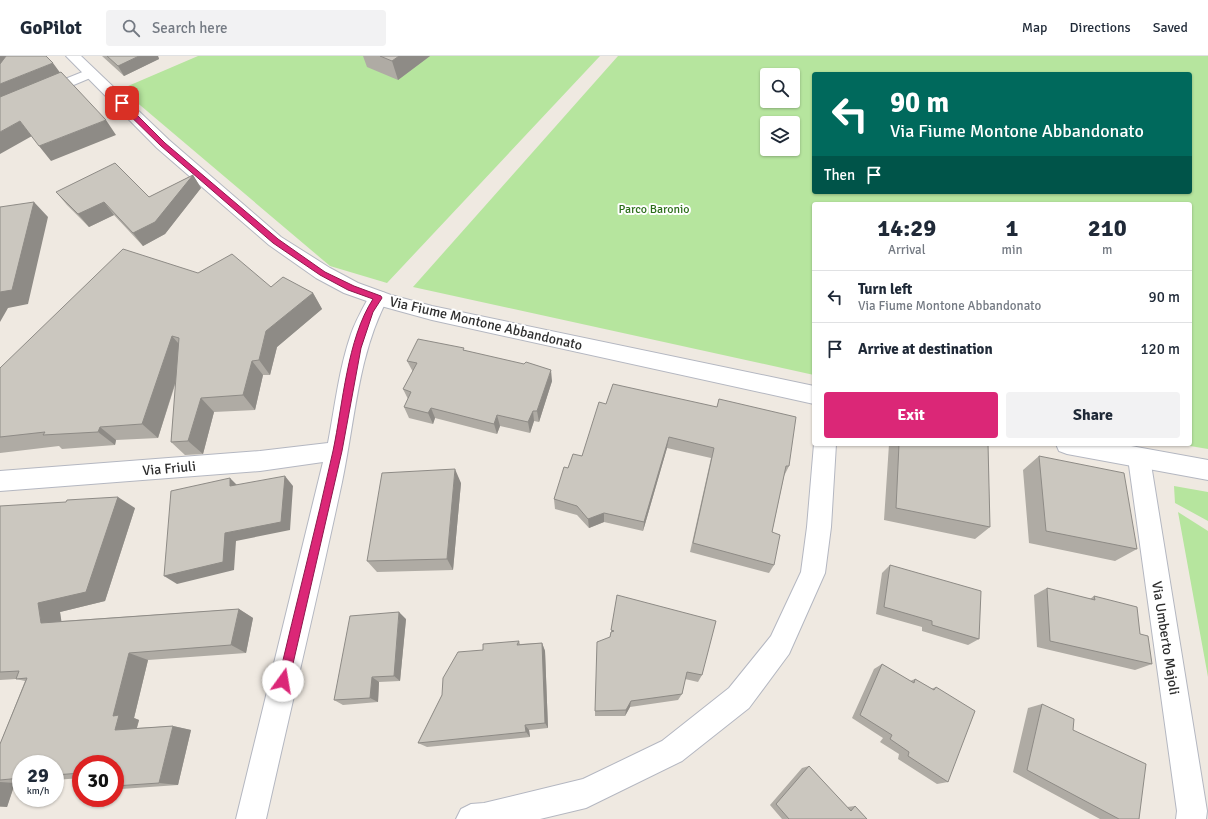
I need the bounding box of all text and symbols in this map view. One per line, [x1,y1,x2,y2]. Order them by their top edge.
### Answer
search box [106,10,386,46]
text: GoPilot [20,16,82,40]
icon: search [120,17,142,39]
text: Search here [152,19,228,37]
text: Map [1022,19,1048,36]
text: Directions [1070,19,1131,36]
text: Saved [1153,19,1188,36]
map controls [760,68,800,156]
button: search [760,68,800,108]
pin [105,86,139,120]
text: 90 m [890,86,949,120]
icon: left [824,88,876,140]
icon: arrive [111,92,133,114]
button: layers [760,116,800,156]
text: Via Fiume Montone Abbandonato [890,120,1144,142]
icon: arrive [863,164,885,186]
text: Then [824,166,855,184]
park label: Parco Baronio [618,202,690,217]
text: 14:29 [877,213,936,243]
text: 1 [1006,213,1018,243]
text: 210 [1088,213,1127,243]
text: Arrival [888,242,925,258]
text: min [1002,242,1023,258]
text: m [1102,242,1112,258]
text: Turn left [858,280,912,298]
icon: left [824,286,846,308]
text: 90 m [1149,288,1180,306]
street label: Via Fiume Montone Abbandonato [388,293,584,354]
text: Via Fiume Montone Abbandonato [858,298,1041,314]
icon: arrive [824,338,846,360]
text: Arrive at destination [858,340,993,358]
text: 120 m [1140,340,1180,358]
button: Exit [824,392,998,438]
button: Share [1006,392,1180,438]
street label: Via Friuli [142,458,197,479]
street label: Via Umberto Majoli [1148,580,1183,696]
position arrow [262,660,304,702]
speed limit sign: 30 [72,755,124,807]
text: 29 [27,763,49,788]
text: km/h [27,785,49,797]

